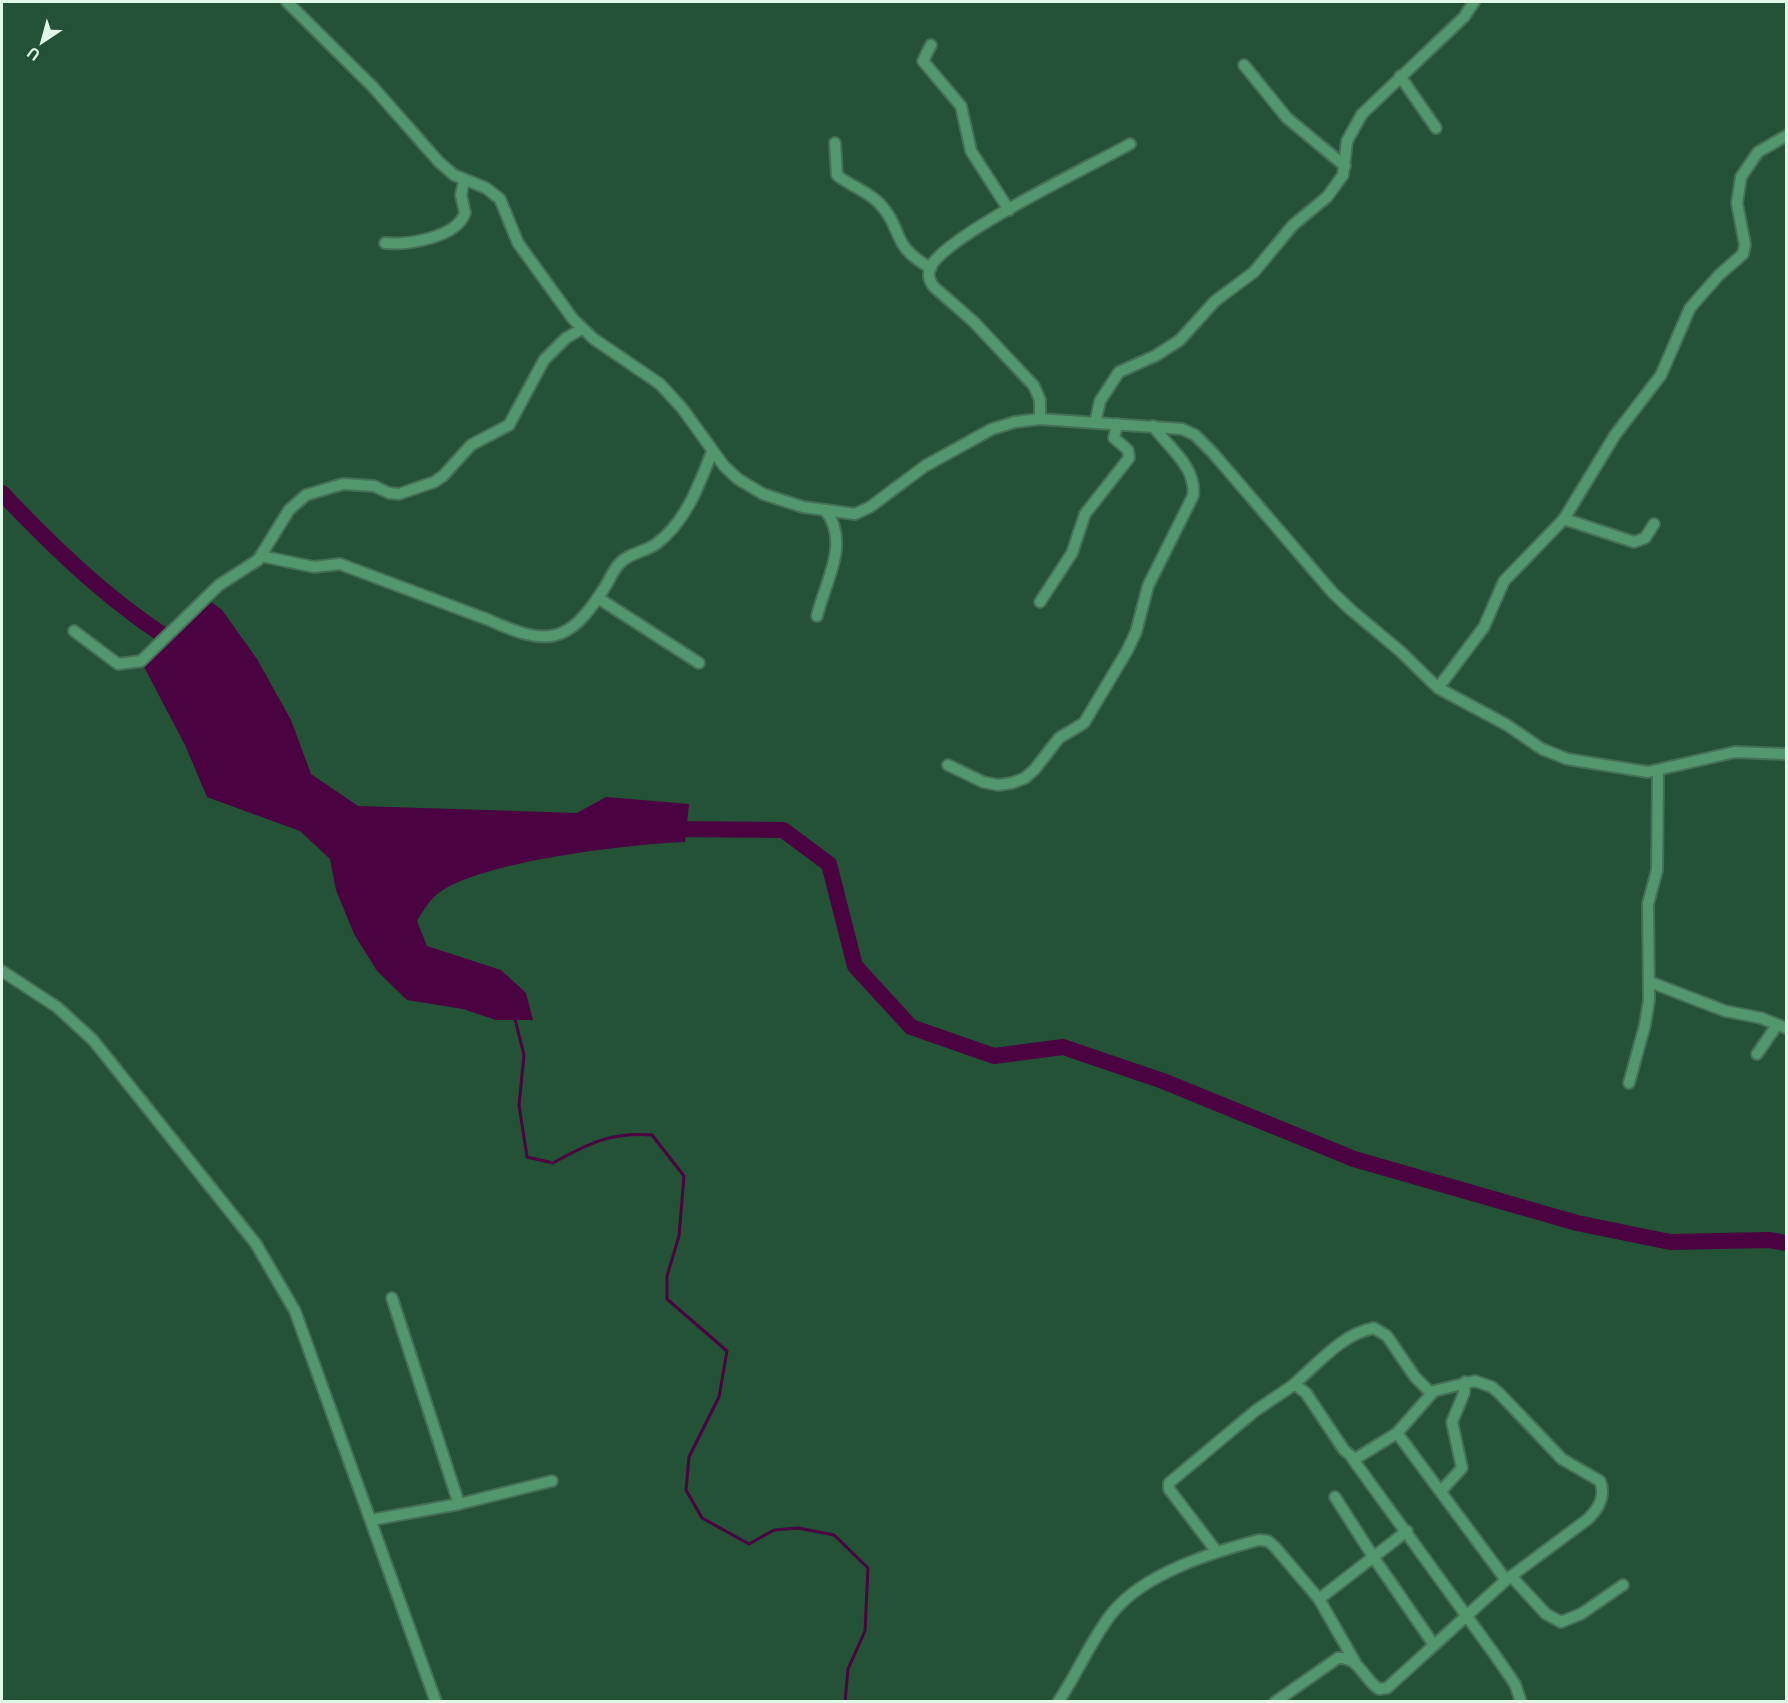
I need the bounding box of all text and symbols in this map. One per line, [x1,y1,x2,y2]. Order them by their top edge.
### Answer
north arrow [12,12,72,72]
text: U [23,42,44,65]

